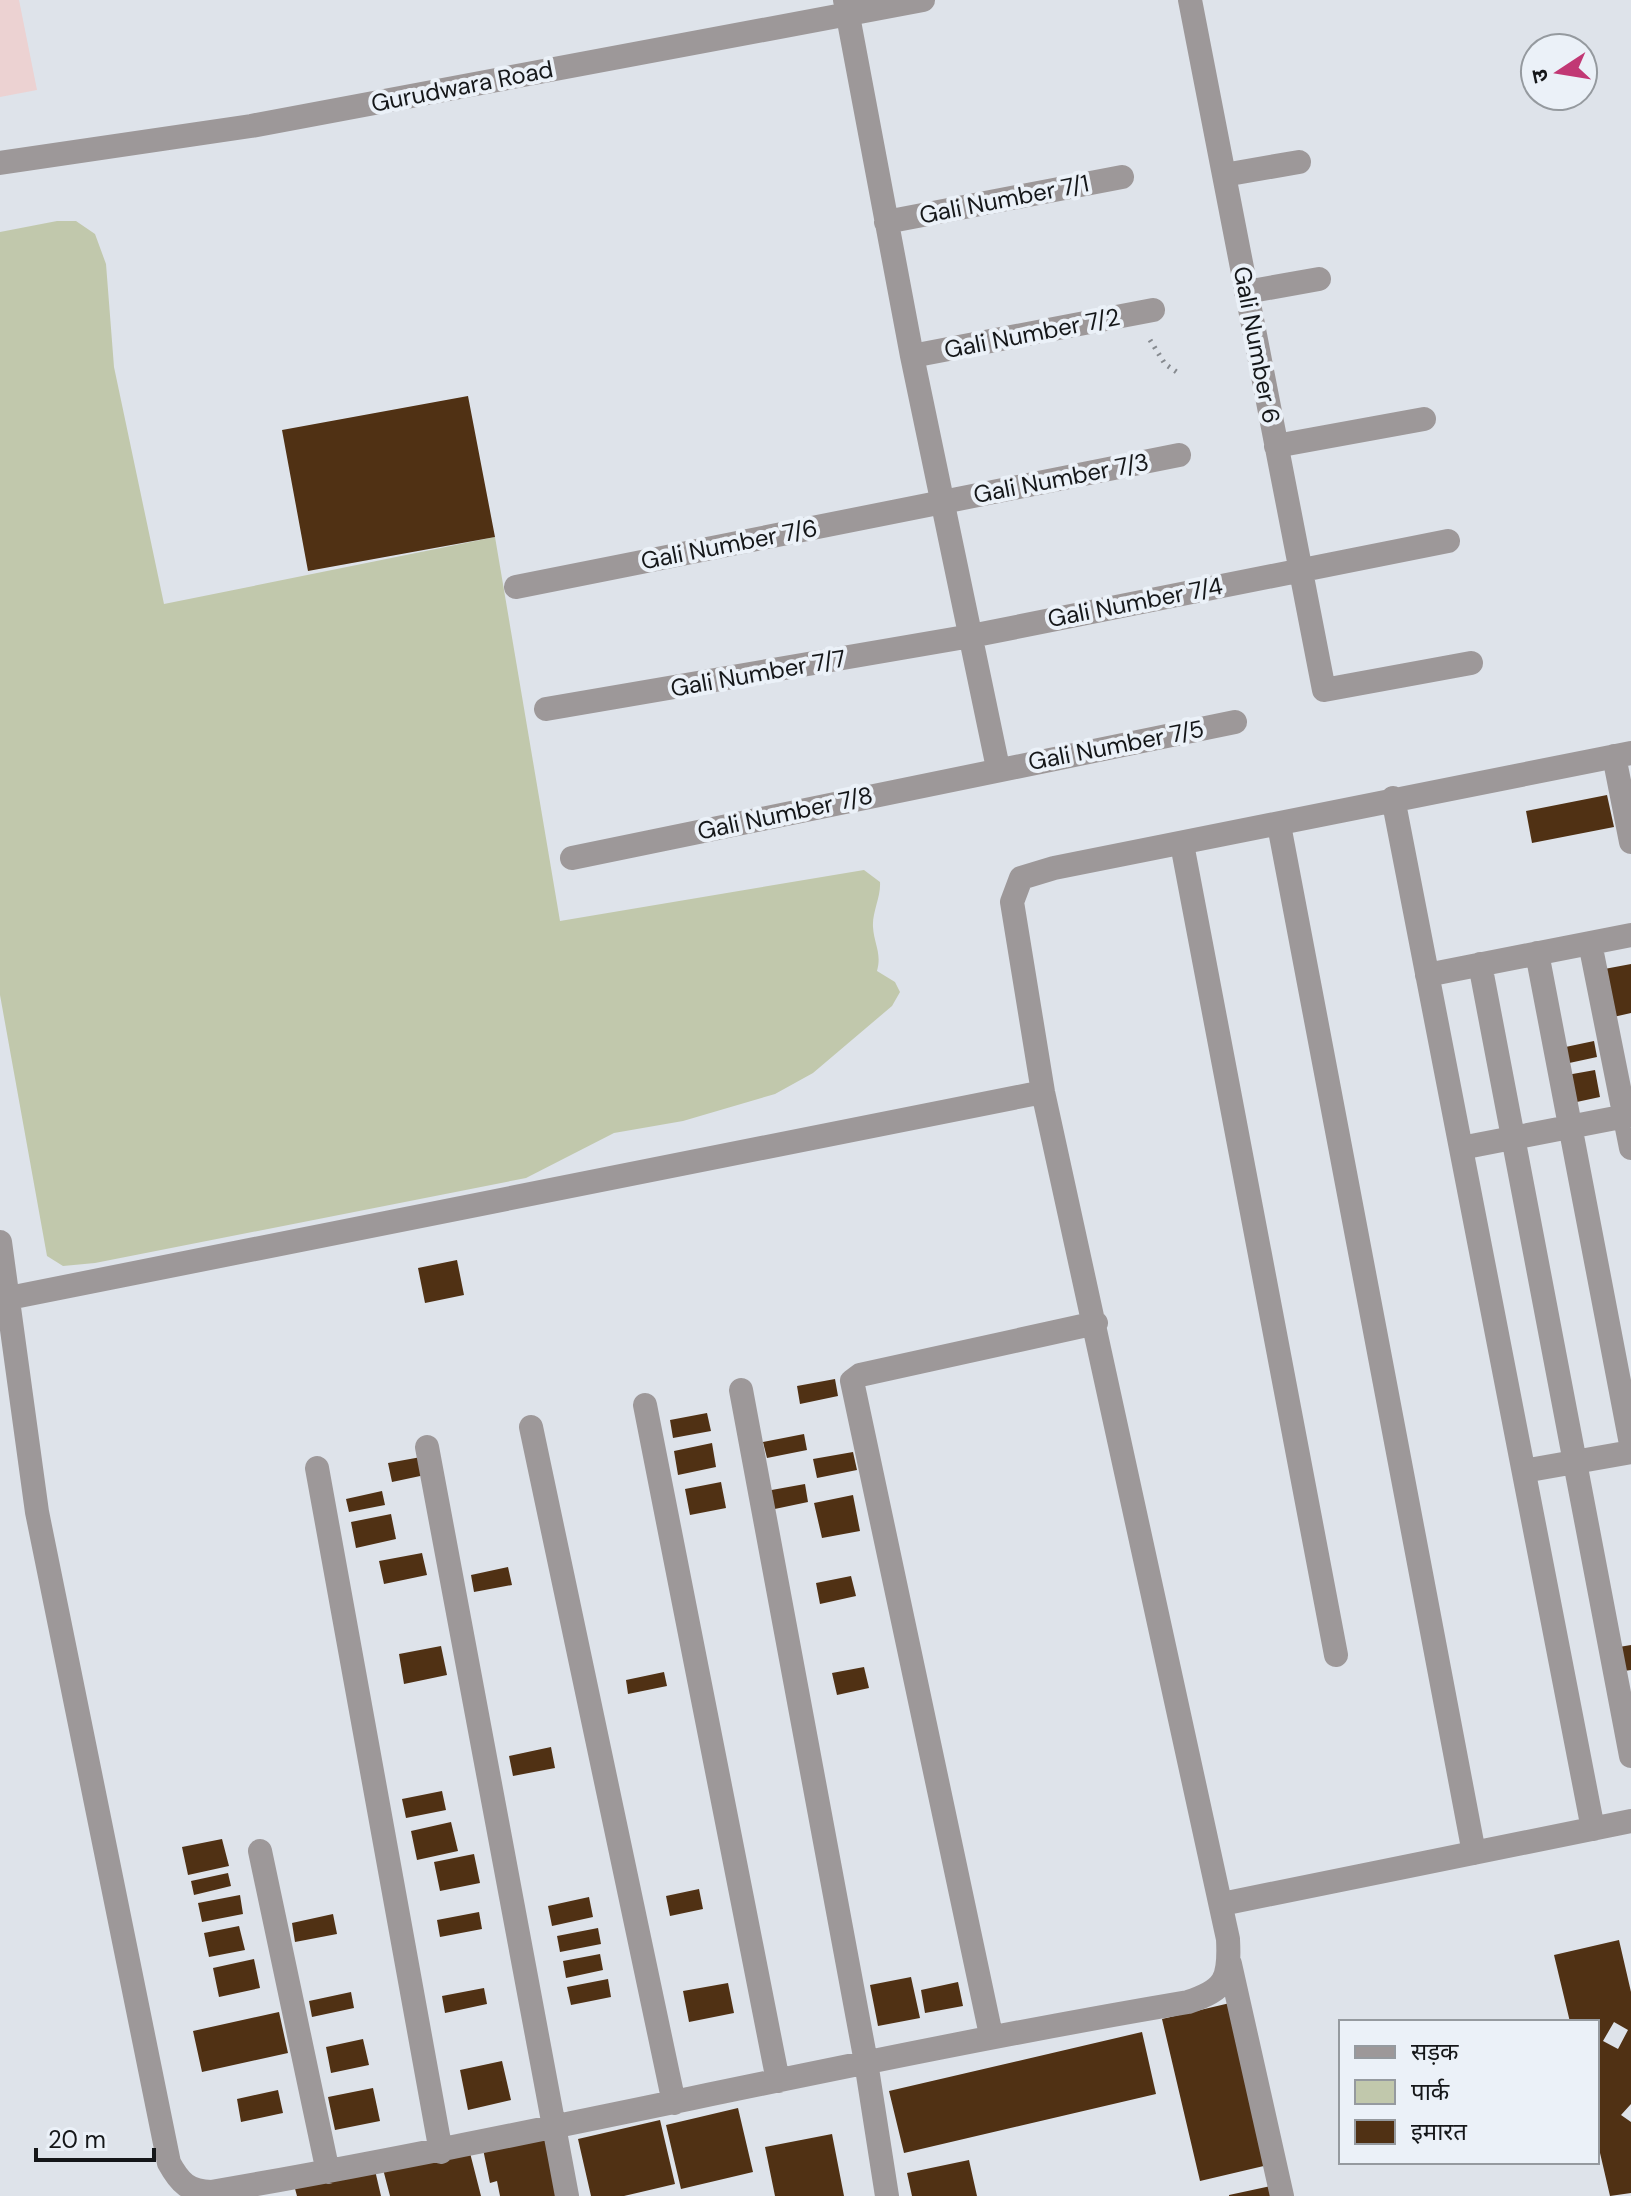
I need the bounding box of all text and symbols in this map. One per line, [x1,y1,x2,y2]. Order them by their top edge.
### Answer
north arrow [1519,32,1599,112]
street label: Gurudwara Road [368,53,556,119]
text: उ [1524,66,1555,85]
street label: Gali Number 7/1 [917,167,1091,231]
street label: Gali Number 6 [1227,264,1287,426]
street label: Gali Number 7/2 [942,301,1122,365]
street label: Gali Number 7/3 [971,446,1151,510]
street label: Gali Number 7/6 [638,512,820,576]
street label: Gali Number 7/4 [1045,570,1225,634]
street label: Gali Number 7/7 [668,642,848,704]
street label: Gali Number 7/5 [1025,713,1207,777]
street label: Gali Number 7/8 [695,779,875,847]
legend [1339,2020,1599,2164]
text: सड़क [1411,2036,1459,2067]
text: पार्क [1411,2076,1450,2107]
scale bar [36,2112,154,2162]
text: इमारत [1411,2116,1468,2147]
text: 20 m [48,2124,106,2155]

